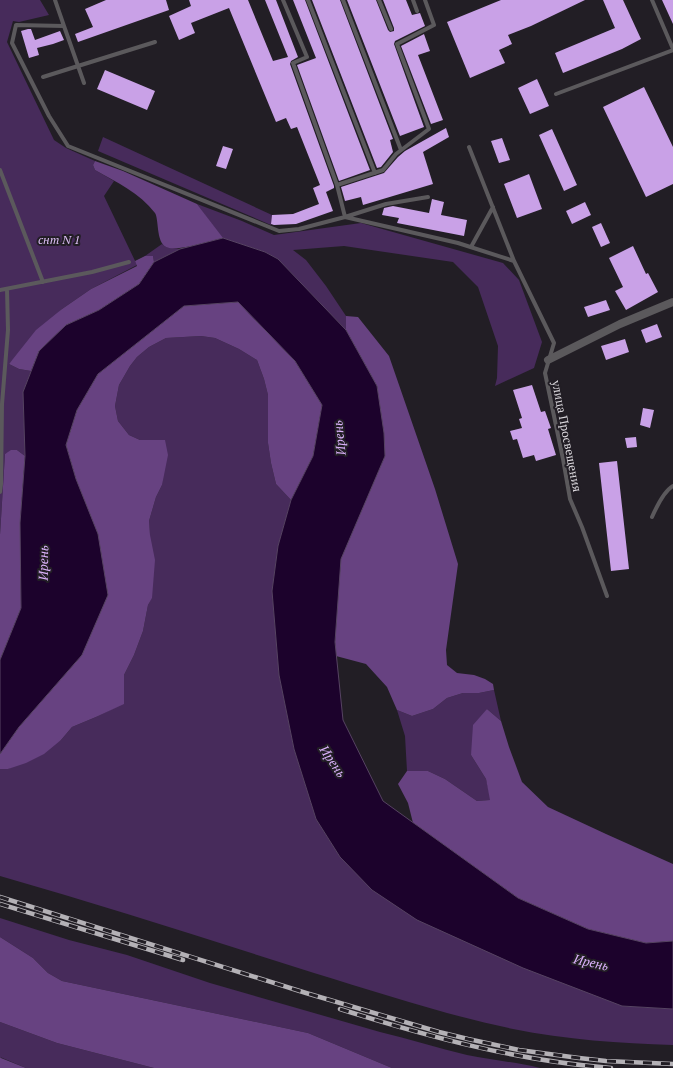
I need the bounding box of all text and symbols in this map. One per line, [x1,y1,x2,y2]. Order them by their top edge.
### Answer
park label: снт N 1 [38,232,80,247]
street label: улица Просвещения [549,378,585,493]
water label: Ирень [328,419,350,458]
water label: Ирень [34,545,52,582]
water label: Ирень [315,740,350,781]
water label: Ирень [571,949,610,975]

